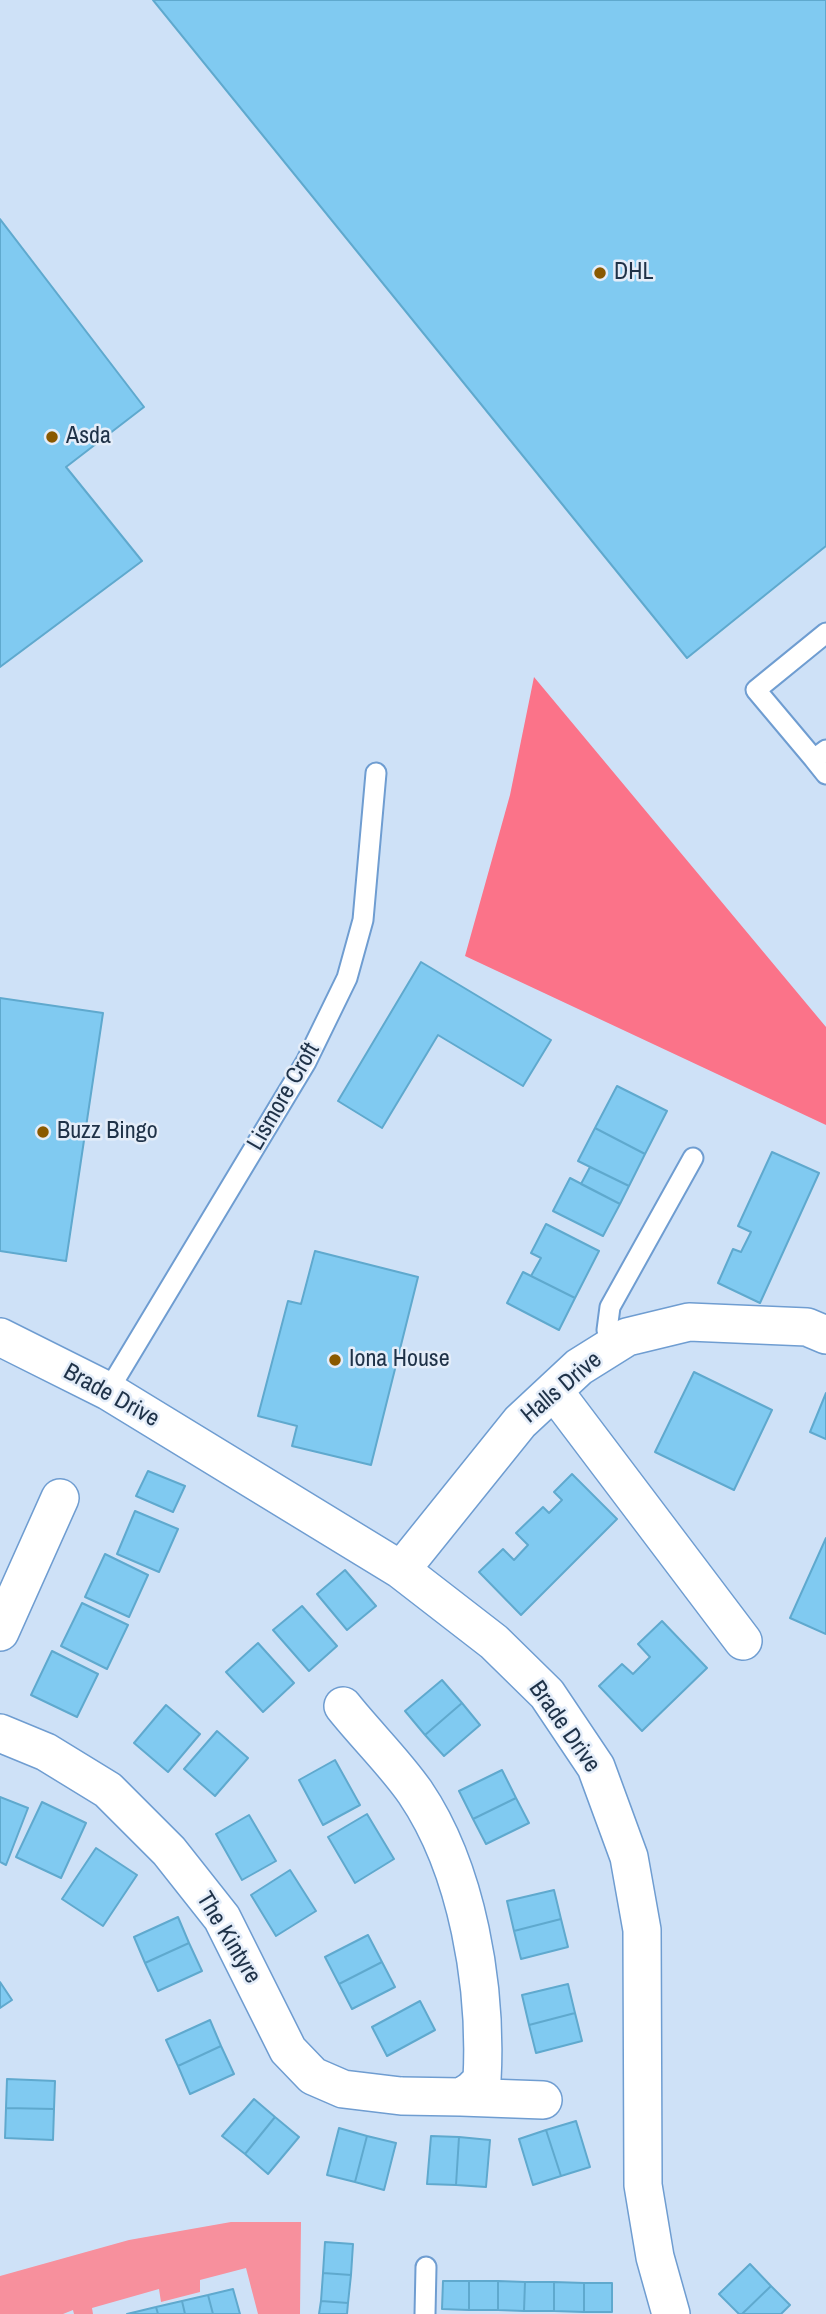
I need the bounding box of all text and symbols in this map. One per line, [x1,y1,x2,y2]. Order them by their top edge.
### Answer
place label: DHL [614,259,653,287]
marker: DHL [592,265,608,281]
place label: Asda [66,423,111,451]
marker: Asda [44,429,60,445]
street label: Lismore Croft [242,1038,326,1156]
place label: Buzz Bingo [57,1118,158,1146]
marker: Buzz Bingo [35,1124,51,1140]
place label: Iona House [349,1346,450,1374]
street label: Halls Drive [516,1346,608,1430]
marker: Iona House [327,1352,343,1368]
street label: Brade Drive [58,1358,164,1434]
street label: Brade Drive [522,1676,606,1778]
street label: The Kintyre [189,1887,267,1989]

